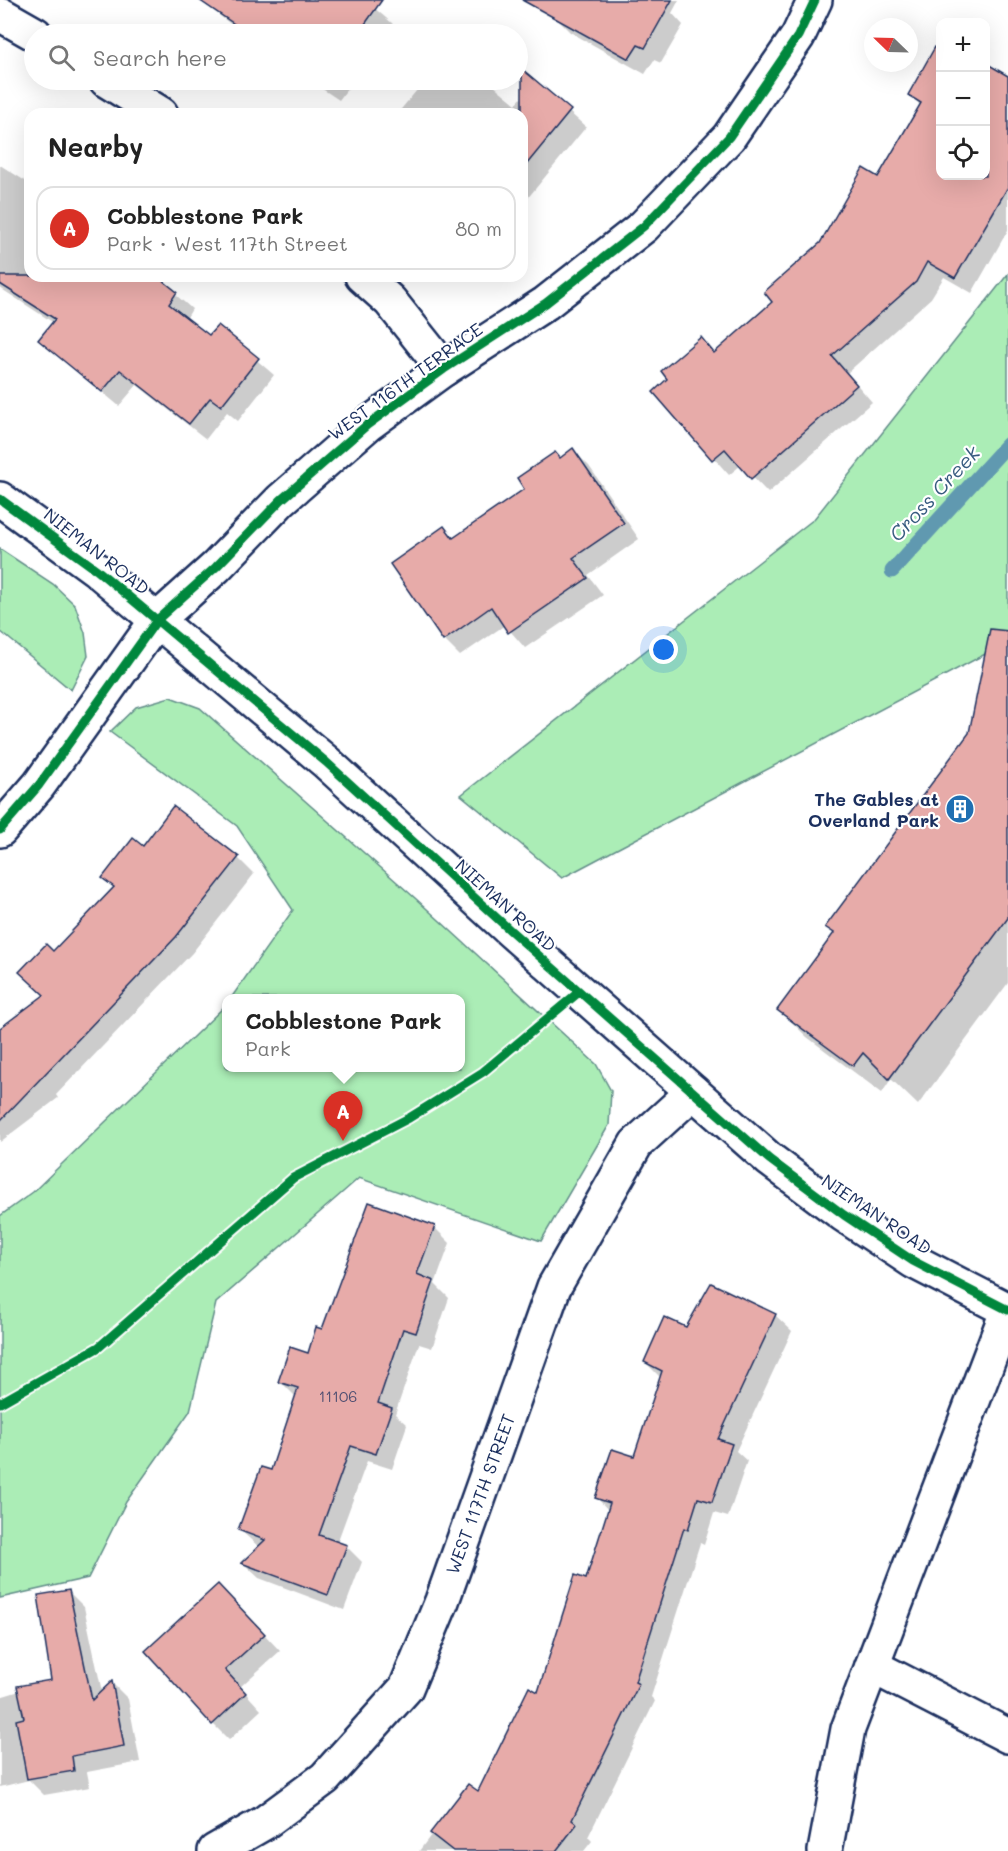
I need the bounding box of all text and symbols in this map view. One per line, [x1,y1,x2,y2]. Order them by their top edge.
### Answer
north arrow [864,18,918,72]
map controls [936,18,990,180]
button: + [936,18,990,72]
search box [24,24,528,90]
icon: search [45,41,78,74]
text: Search here [93,43,227,72]
button: − [936,72,990,126]
button: locate [936,126,990,180]
text: Nearby [48,130,143,164]
text: Cobblestone Park [107,201,303,230]
text: A [63,215,76,241]
text: 80 m [455,215,502,241]
text: Park · West 117th Street [107,230,348,256]
street label: WEST 116TH TERRACE [323,317,487,445]
water label: Cross Creek [883,439,985,546]
street label: NIEMAN ROAD [39,502,155,600]
your location [649,635,678,664]
place label: The Gables at Overland Park [808,787,939,832]
building icon: The Gables at Overland Park [944,793,976,825]
street label: NIEMAN ROAD [450,853,562,957]
popup [222,994,465,1072]
text: Cobblestone Park [245,1006,442,1035]
text: Park [245,1035,291,1061]
pin: A [324,1092,362,1141]
street label: NIEMAN ROAD [817,1168,937,1260]
house number: 11106 [319,1386,357,1406]
street label: WEST 117TH STREET [440,1410,520,1578]

